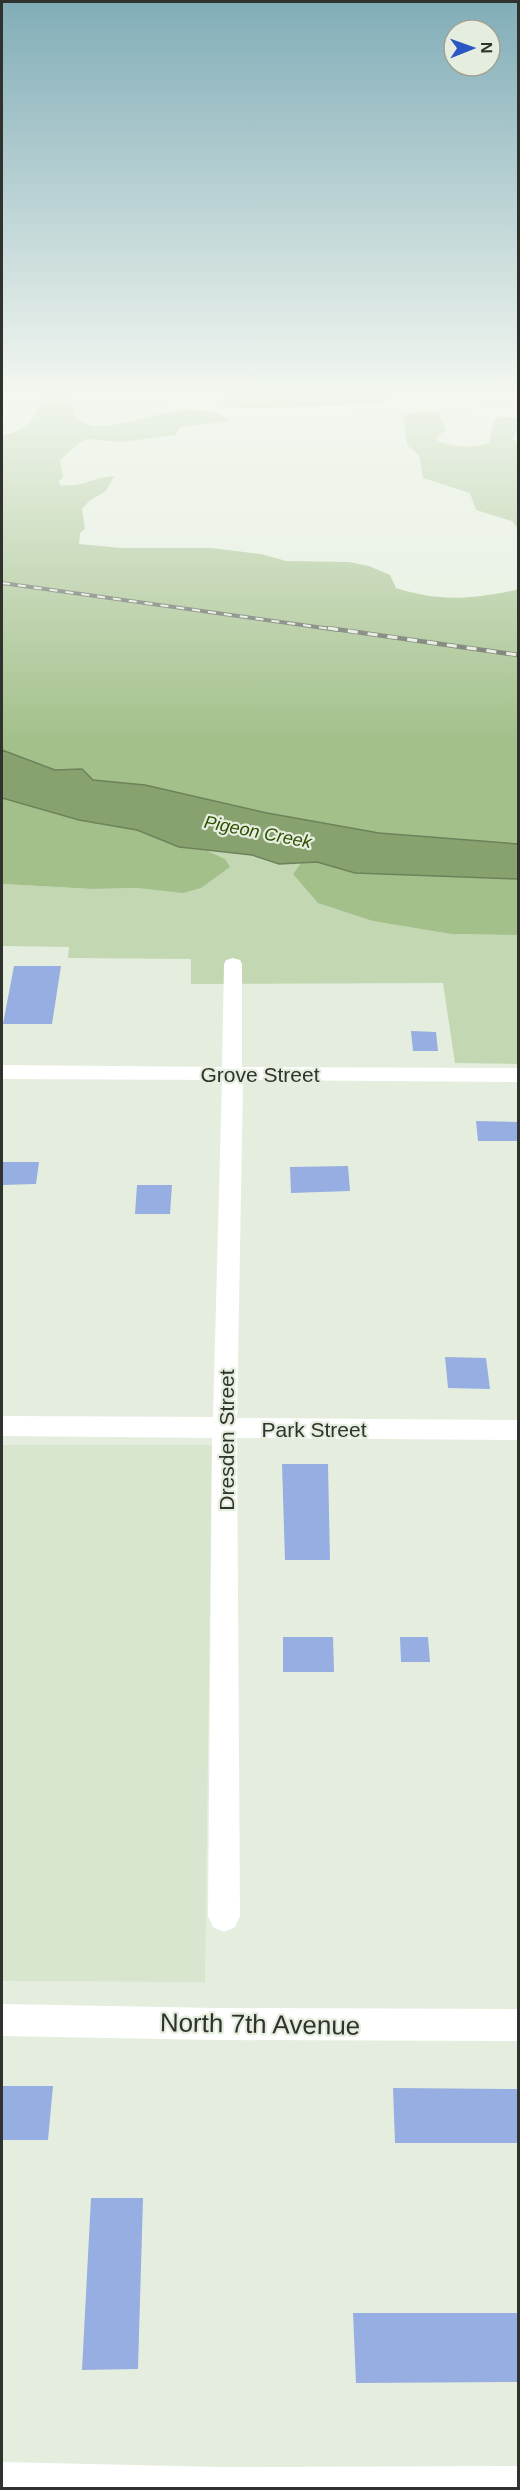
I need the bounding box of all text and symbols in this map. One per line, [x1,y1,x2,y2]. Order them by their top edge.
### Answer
north arrow [442,18,502,78]
text: N [478,42,495,54]
water label: Pigeon Creek [203,812,314,852]
street label: Grove Street [200,1063,320,1086]
street label: Dresden Street [215,1369,238,1511]
street label: Park Street [261,1418,367,1441]
street label: North 7th Avenue [160,2007,360,2041]

